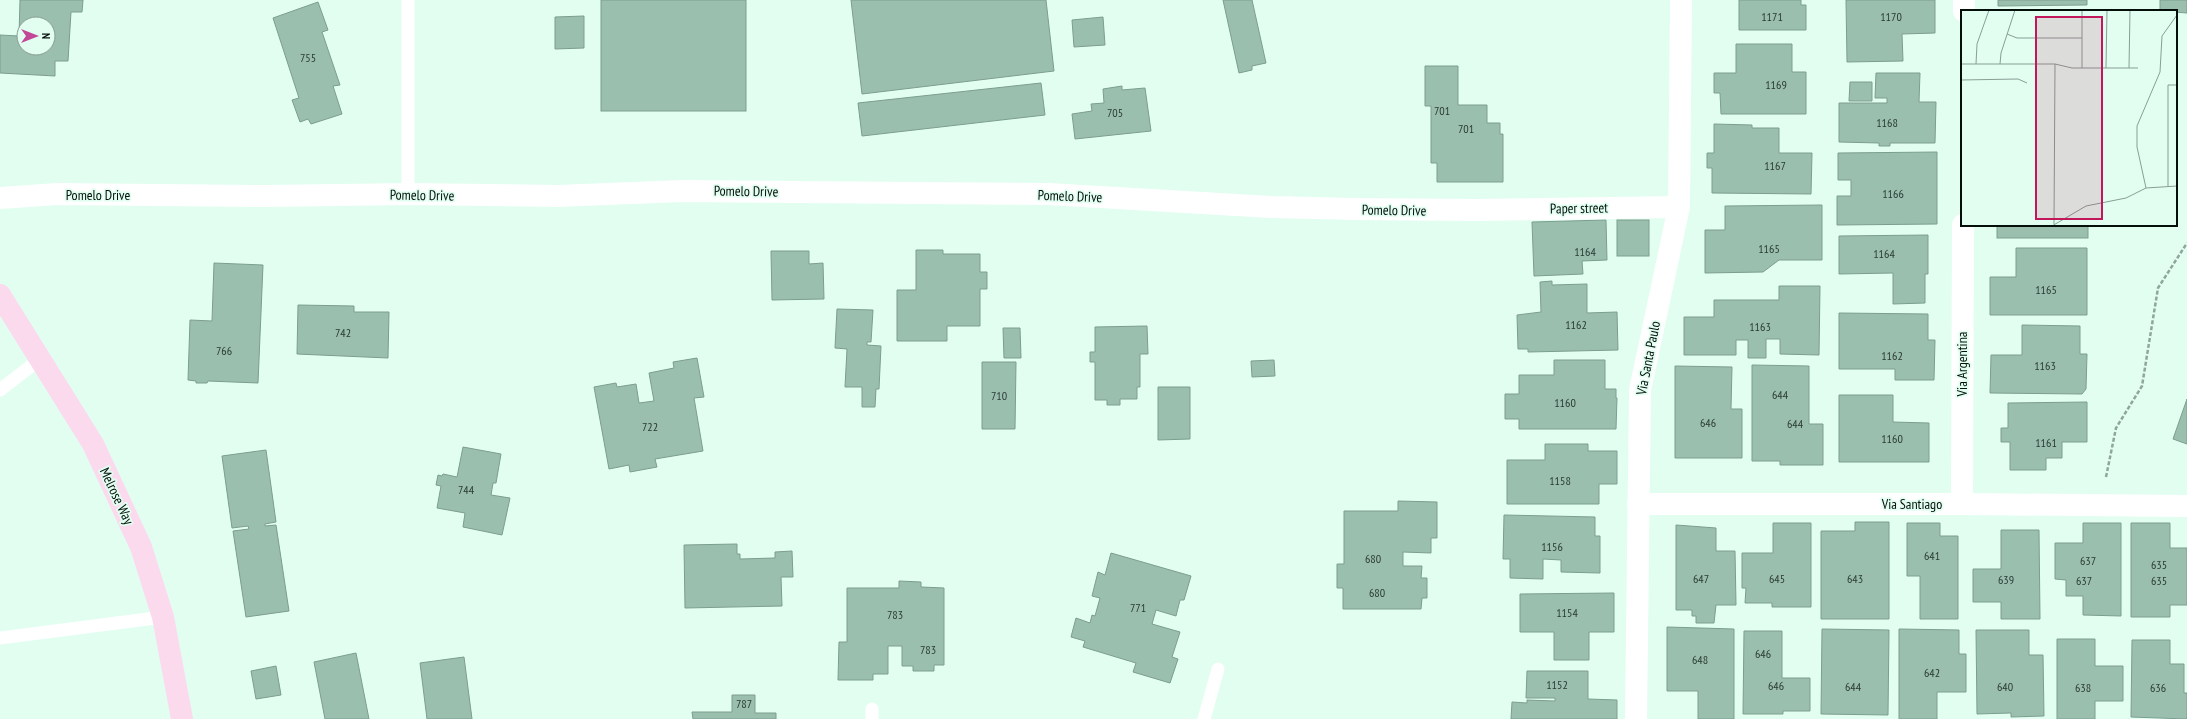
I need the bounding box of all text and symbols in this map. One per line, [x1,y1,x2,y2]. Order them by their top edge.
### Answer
house number: 1171 [1761,9,1783,24]
house number: 1170 [1880,9,1902,24]
inset map [1961,10,2177,226]
north arrow [16,16,56,56]
text: N [39,33,53,39]
house number: 755 [300,50,316,65]
house number: 1169 [1765,77,1787,92]
house number: 701 [1434,103,1450,118]
house number: 705 [1107,105,1123,120]
house number: 1168 [1876,115,1898,130]
house number: 701 [1458,121,1474,136]
house number: 1167 [1764,158,1786,173]
street label: Pomelo Drive [714,181,779,201]
street label: Pomelo Drive [390,185,455,205]
street label: Pomelo Drive [66,186,130,204]
street label: Pomelo Drive [1037,186,1103,206]
house number: 1166 [1882,186,1904,201]
street label: Paper street [1550,198,1608,218]
street label: Pomelo Drive [1362,200,1427,220]
house number: 1165 [1758,241,1780,256]
house number: 1164 [1574,244,1596,259]
house number: 1164 [1873,246,1895,261]
house number: 1165 [2035,282,2057,297]
house number: 1162 [1565,317,1587,332]
street label: Via Santa Paulo [1632,319,1664,398]
house number: 1163 [1749,319,1771,334]
house number: 742 [335,325,351,340]
street label: Via Argentina [1953,332,1971,397]
house number: 766 [216,343,232,358]
house number: 1162 [1881,348,1903,363]
house number: 1163 [2034,358,2056,373]
house number: 644 [1772,387,1789,402]
house number: 710 [991,388,1007,403]
house number: 1160 [1554,395,1576,410]
house number: 646 [1700,415,1716,430]
house number: 644 [1787,416,1804,431]
house number: 722 [642,419,658,434]
house number: 1160 [1881,431,1903,446]
house number: 1161 [2035,435,2057,450]
street label: Melrose Way [96,465,138,528]
house number: 1158 [1549,473,1571,488]
house number: 744 [458,482,475,497]
street label: Via Santiago [1881,495,1942,513]
house number: 1156 [1541,539,1563,554]
house number: 641 [1924,548,1940,563]
house number: 680 [1365,551,1381,566]
house number: 637 [2080,553,2096,568]
house number: 635 [2151,557,2167,572]
house number: 647 [1693,571,1709,586]
house number: 645 [1769,571,1785,586]
house number: 643 [1847,571,1863,586]
house number: 639 [1998,572,2014,587]
house number: 637 [2076,573,2092,588]
house number: 635 [2151,573,2167,588]
house number: 680 [1369,585,1385,600]
house number: 771 [1130,600,1146,615]
house number: 1154 [1556,605,1578,620]
house number: 783 [887,607,903,622]
house number: 783 [920,642,936,657]
house number: 646 [1755,646,1771,661]
house number: 648 [1692,652,1708,667]
house number: 642 [1924,665,1940,680]
house number: 1152 [1546,677,1568,692]
house number: 646 [1768,678,1784,693]
house number: 644 [1845,679,1862,694]
house number: 640 [1997,679,2013,694]
house number: 638 [2075,680,2091,695]
house number: 636 [2150,680,2166,695]
house number: 787 [736,696,752,711]

